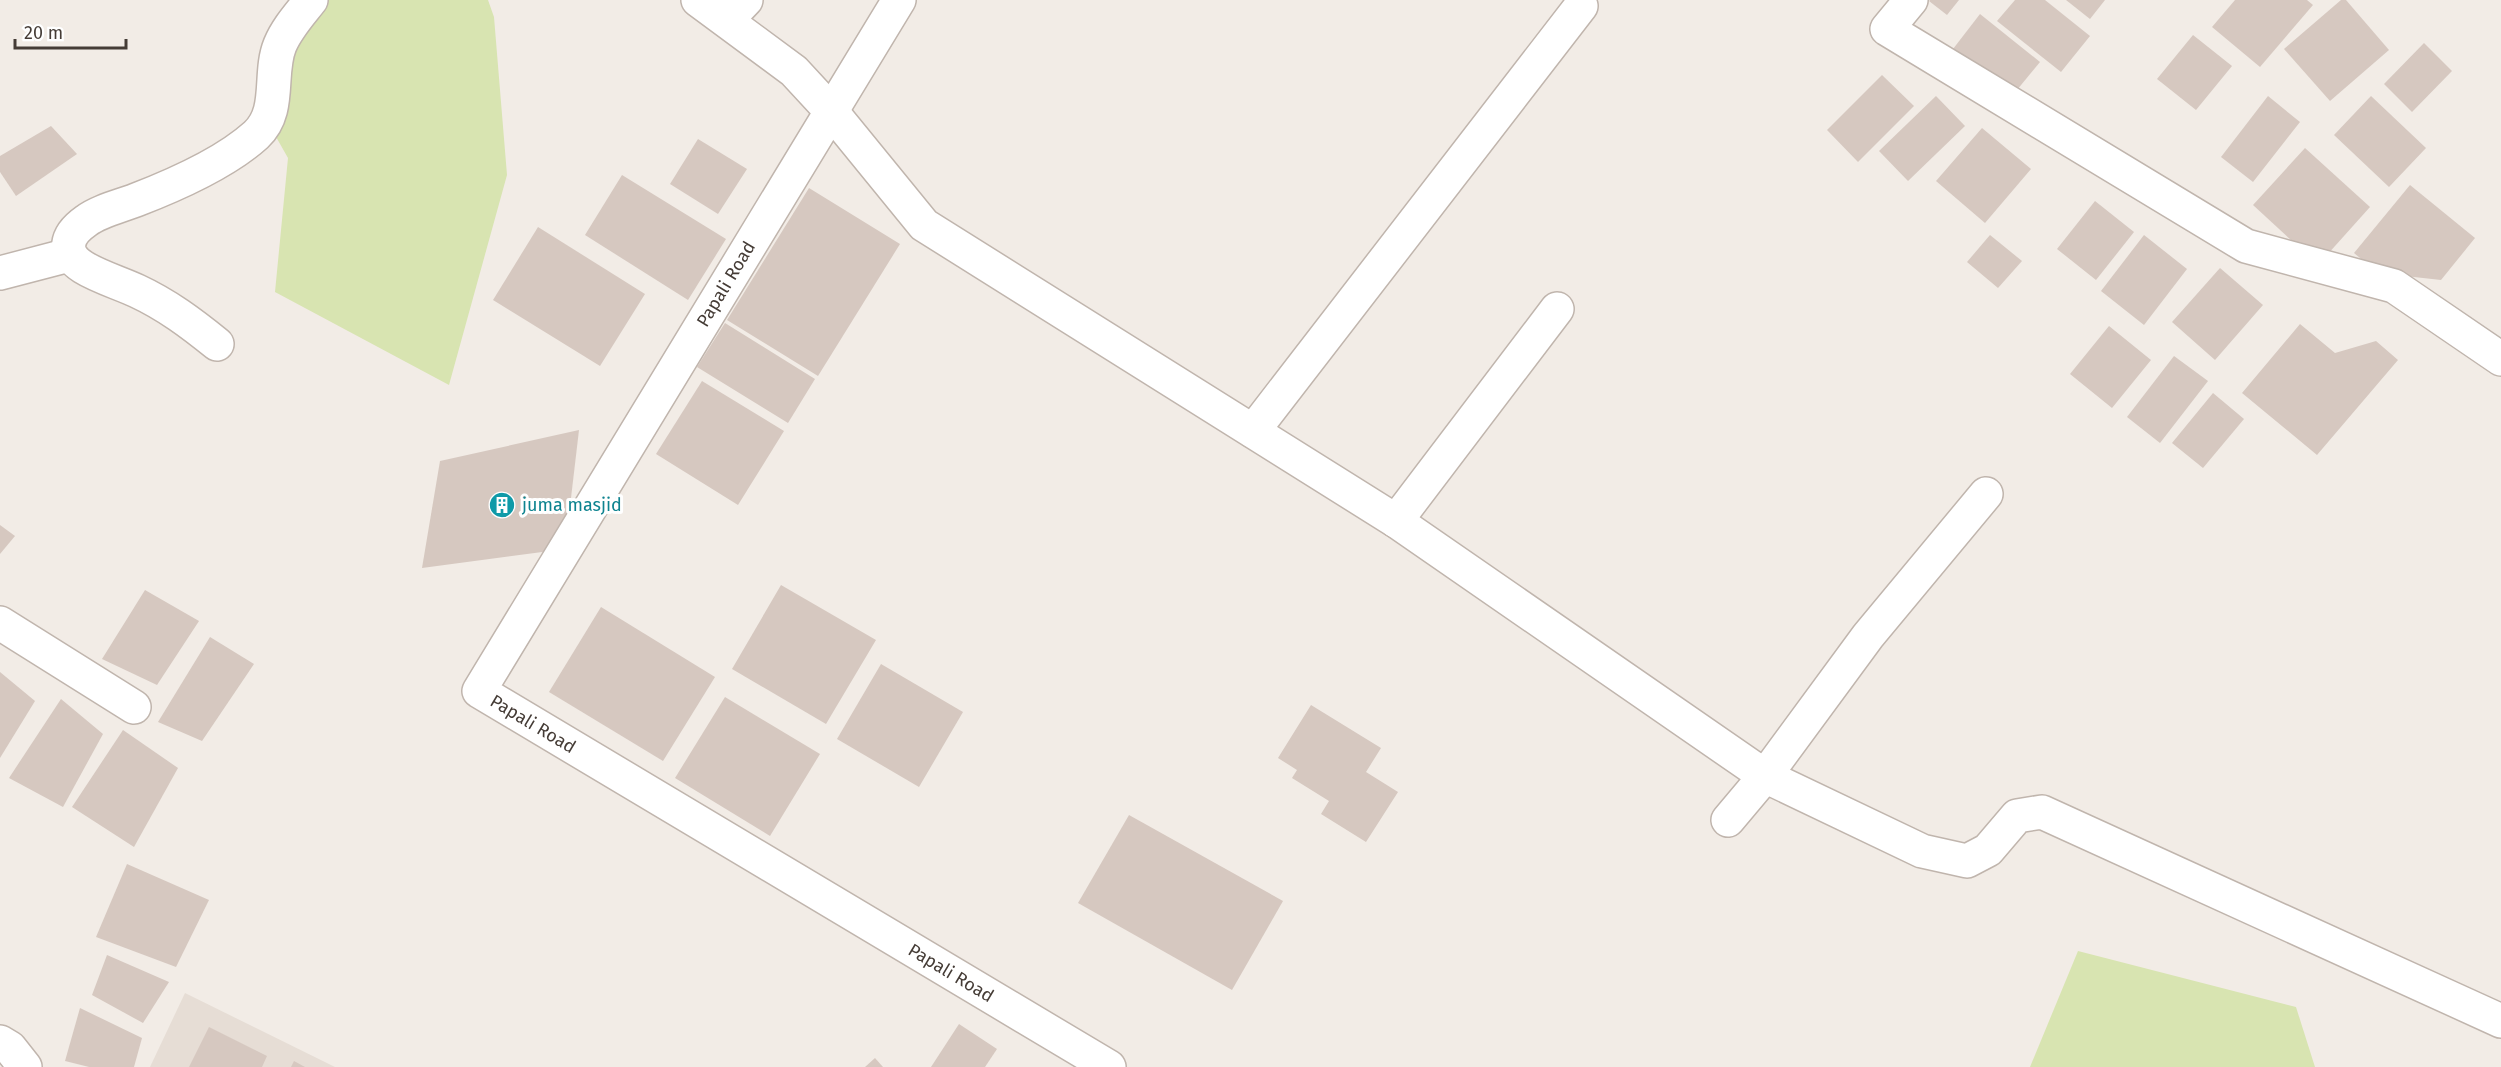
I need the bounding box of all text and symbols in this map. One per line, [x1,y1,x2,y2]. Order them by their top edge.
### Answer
scale bar [15,12,126,50]
text: 20 m [24,22,63,44]
street label: Papali Road [692,237,760,331]
building icon: juma masjid [487,490,517,520]
place label: juma masjid [521,494,622,516]
street label: Papali Road [486,690,580,758]
street label: Papali Road [904,939,998,1007]

